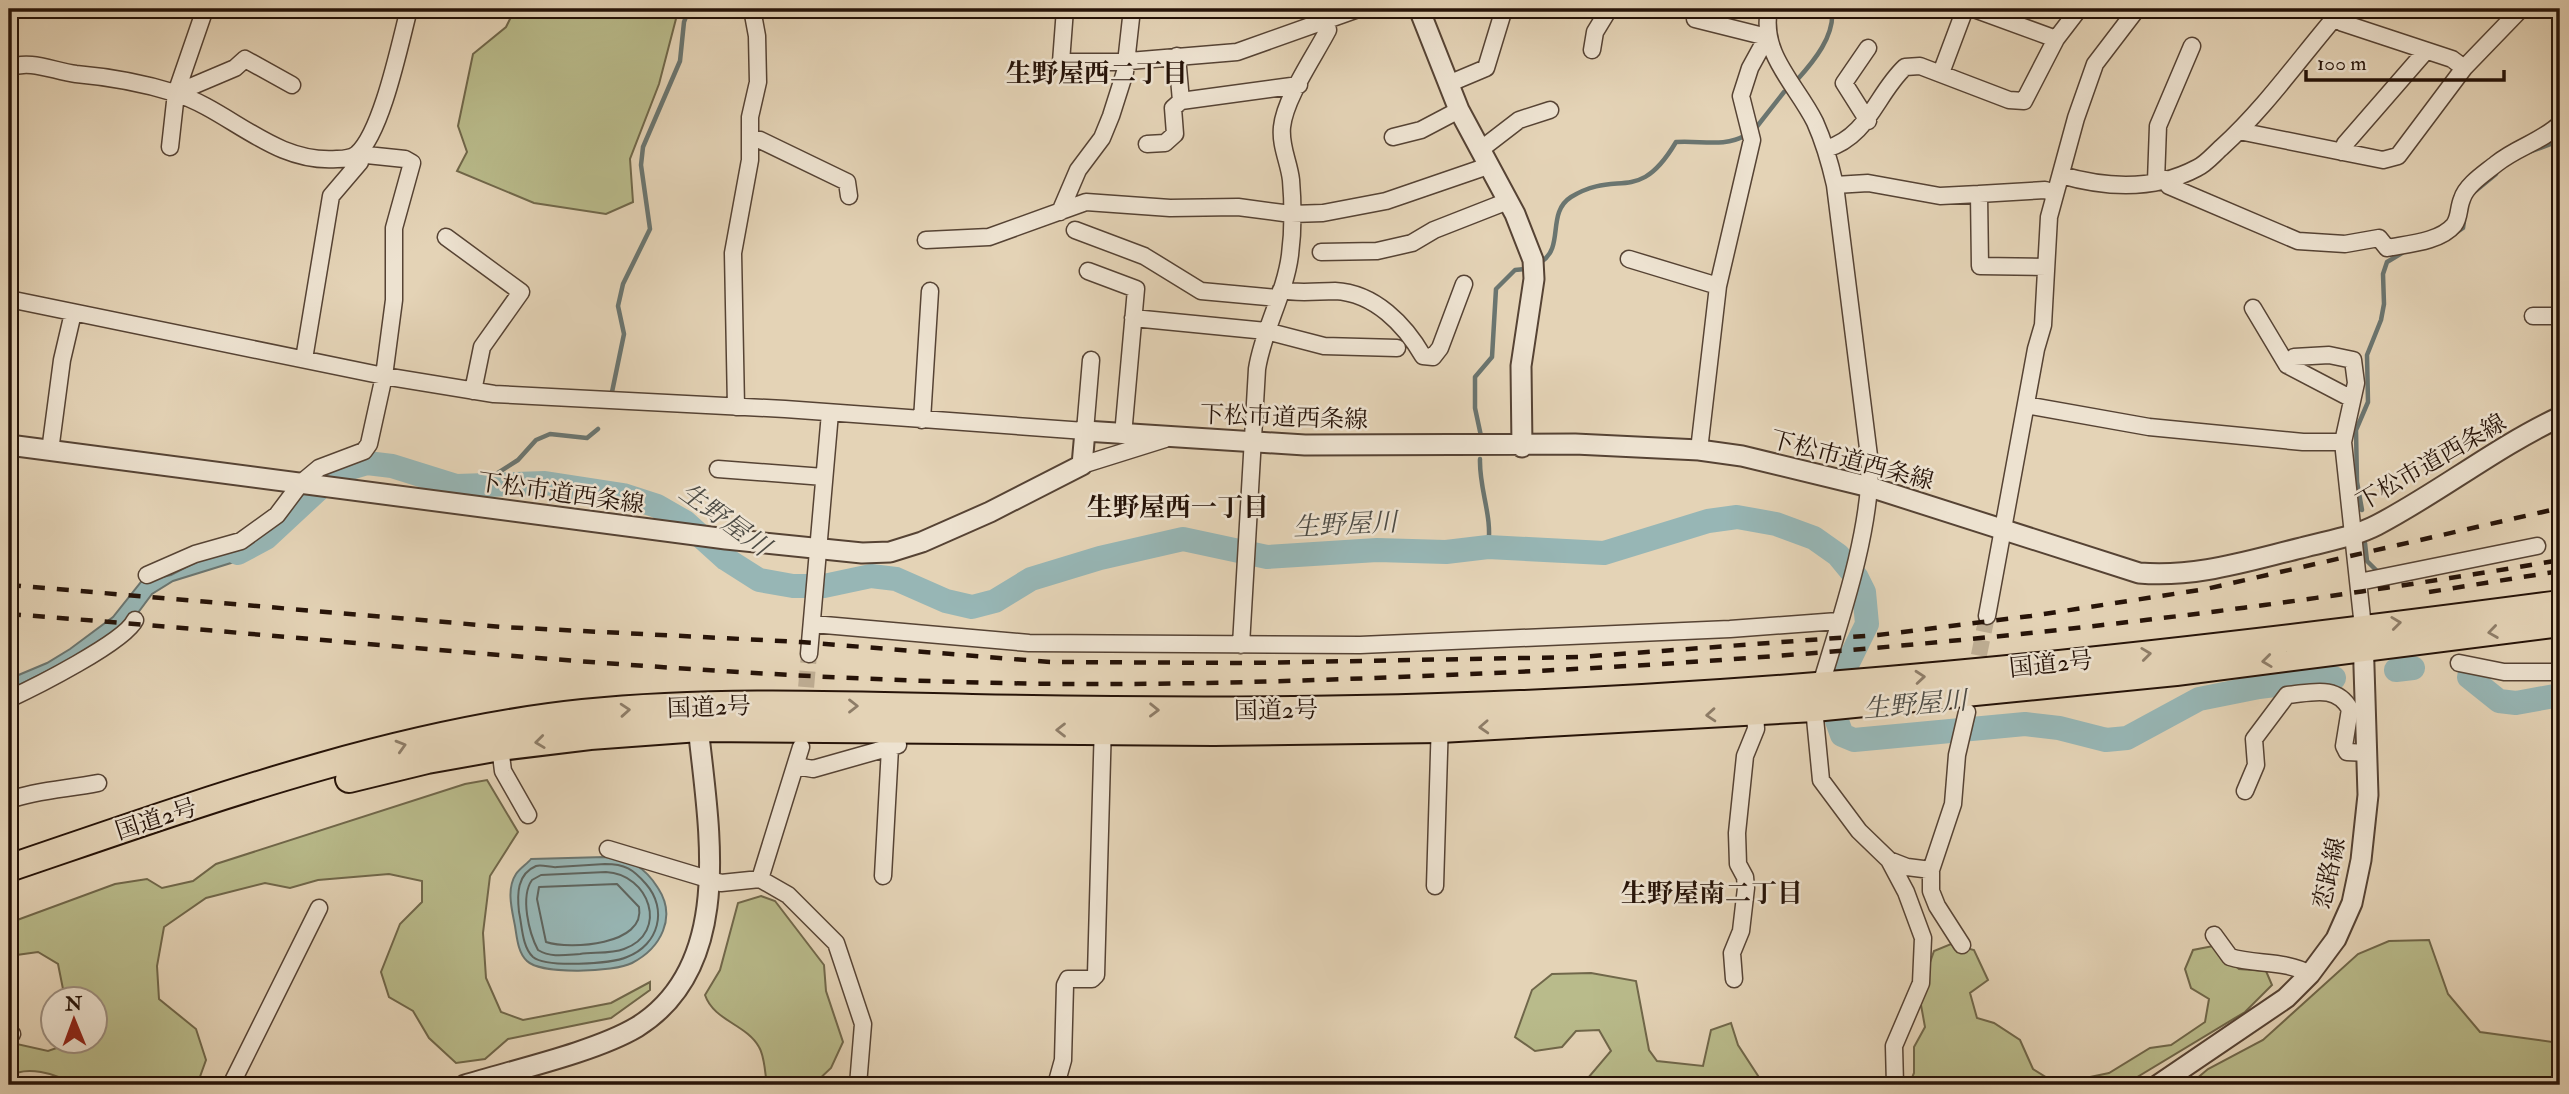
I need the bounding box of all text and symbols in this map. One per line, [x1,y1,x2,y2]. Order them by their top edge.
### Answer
scale bar [2306,38,2504,82]
text: 100 m [2317,50,2367,77]
district label: 生野屋西二丁目 [1006,58,1188,90]
street label: 下松市道西条線 [1199,399,1368,436]
street label: 下松市道西条線 [2351,407,2512,518]
street label: 下松市道西条線 [1767,424,1937,497]
street label: 下松市道西条線 [476,466,646,521]
water label: 生野屋川 [673,476,778,565]
district label: 生野屋西一丁目 [1087,492,1269,524]
water label: 生野屋川 [1292,506,1401,544]
one-way arrow [2390,616,2402,631]
one-way arrow [2487,625,2498,640]
street label: 国道2号 [2008,645,2095,684]
one-way arrow [2140,646,2152,661]
one-way arrow [2261,654,2273,669]
one-way arrow [1915,670,1926,685]
water label: 生野屋川 [1862,684,1971,725]
street label: 国道2号 [666,691,752,724]
street label: 国道2号 [1234,694,1318,727]
one-way arrow [848,698,859,714]
one-way arrow [1149,702,1160,718]
one-way arrow [620,703,631,718]
one-way arrow [1706,707,1717,722]
one-way arrow [1478,720,1489,735]
one-way arrow [1055,722,1066,738]
one-way arrow [534,735,546,750]
one-way arrow [395,740,407,755]
street label: 国道2号 [111,792,201,847]
street label: 恋路線 [2306,835,2353,912]
district label: 生野屋南二丁目 [1621,878,1803,910]
north arrow [38,986,108,1056]
text: N [64,992,83,1016]

